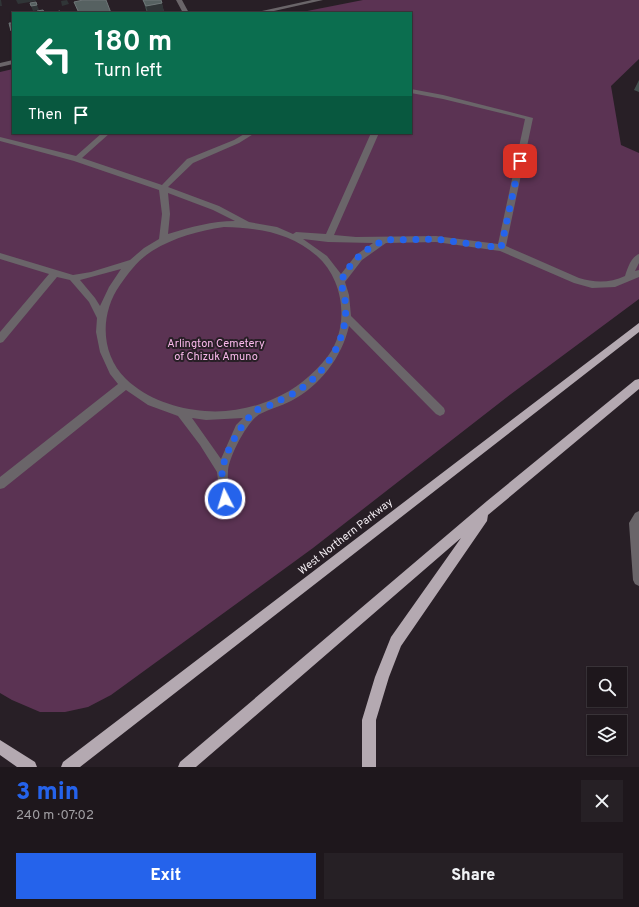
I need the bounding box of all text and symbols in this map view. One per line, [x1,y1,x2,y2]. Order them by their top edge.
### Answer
text: 180 m [94,25,172,61]
icon: left [28,28,80,80]
text: Turn left [94,60,162,83]
icon: arrive [70,104,92,126]
text: Then [28,106,62,125]
pin [503,144,537,178]
icon: arrive [509,150,531,172]
park label: Arlington Cemetery of Chizuk Amuno [167,337,265,364]
position arrow [204,478,246,520]
street label: West Northern Parkway [296,495,396,578]
map controls [587,667,627,755]
button: search [587,667,627,707]
button: layers [587,715,627,755]
text: 3 min [16,778,79,808]
button: close [581,780,623,822]
text: 240 m · 07:02 [16,808,94,824]
button: Exit [16,853,316,899]
button: Share [324,853,623,899]

